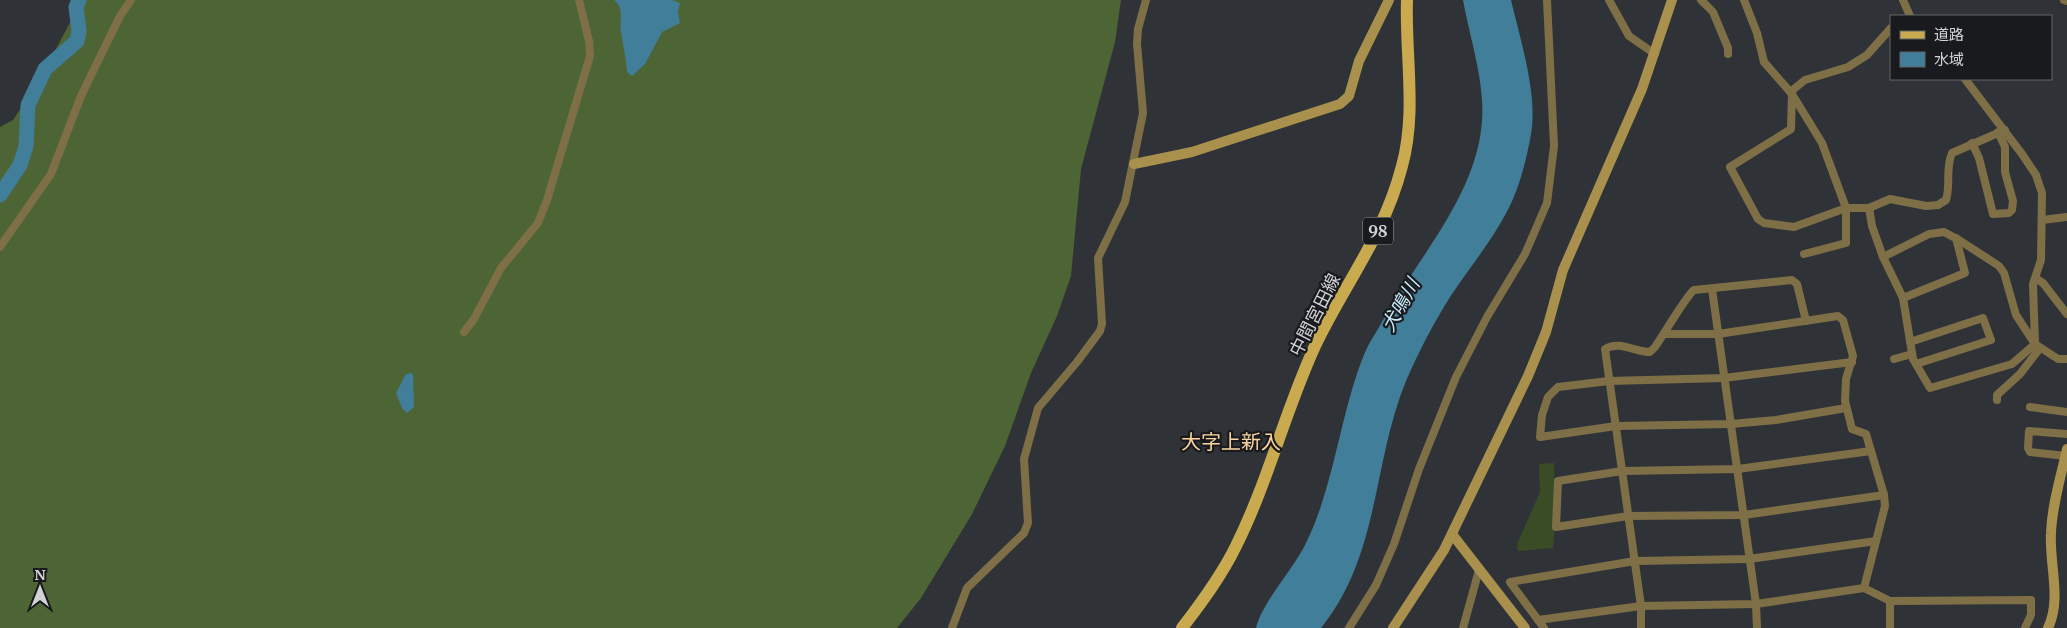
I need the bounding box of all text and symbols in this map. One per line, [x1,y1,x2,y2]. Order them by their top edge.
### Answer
legend [1890,15,2052,80]
text: 道路 [1934,25,1964,44]
text: 水域 [1934,50,1964,69]
road number: 98 [1363,218,1393,245]
street label: 中間宮田線 [1284,269,1345,360]
water label: 犬鳴川 [1376,273,1425,336]
district label: 大字上新入 [1181,429,1281,454]
north arrow [15,563,65,613]
text: N [34,566,46,584]

